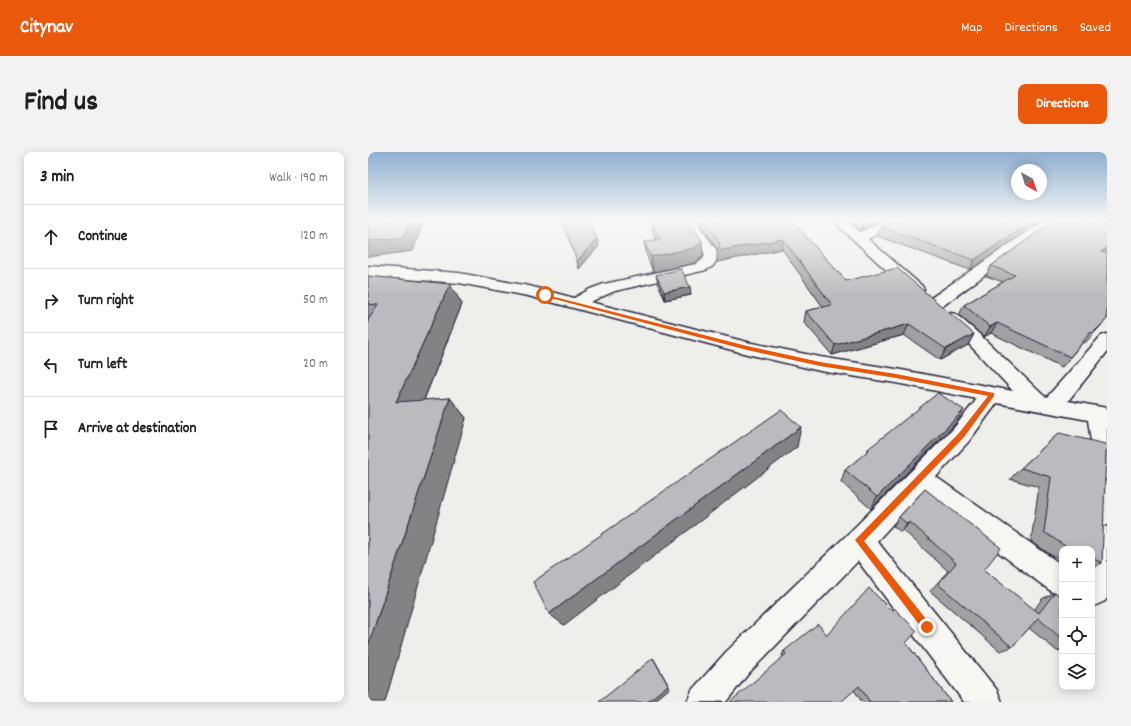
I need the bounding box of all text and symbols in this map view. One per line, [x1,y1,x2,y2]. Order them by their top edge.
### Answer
text: Citynav [20,15,73,42]
text: Map [961,18,983,38]
text: Directions [1005,18,1058,38]
text: Saved [1080,18,1111,38]
text: Find us [24,84,98,124]
button: Directions [1018,84,1107,124]
north arrow [1011,164,1047,200]
text: 3 min [40,166,74,190]
text: Walk · 190 m [269,169,328,188]
icon: ahead [40,226,62,248]
text: Continue [78,226,127,248]
text: 120 m [300,227,328,246]
route start [536,286,554,304]
icon: right [40,290,62,312]
text: Turn right [78,290,134,312]
text: 50 m [303,291,328,310]
icon: left [40,354,62,376]
text: Turn left [78,354,127,376]
text: 20 m [303,355,328,374]
icon: arrive [40,418,62,440]
text: Arrive at destination [78,418,196,440]
map controls [1059,546,1095,690]
button: + [1059,546,1095,582]
button: − [1059,582,1095,618]
route end [918,618,936,636]
button: locate [1059,618,1095,654]
button: layers [1059,654,1095,690]

